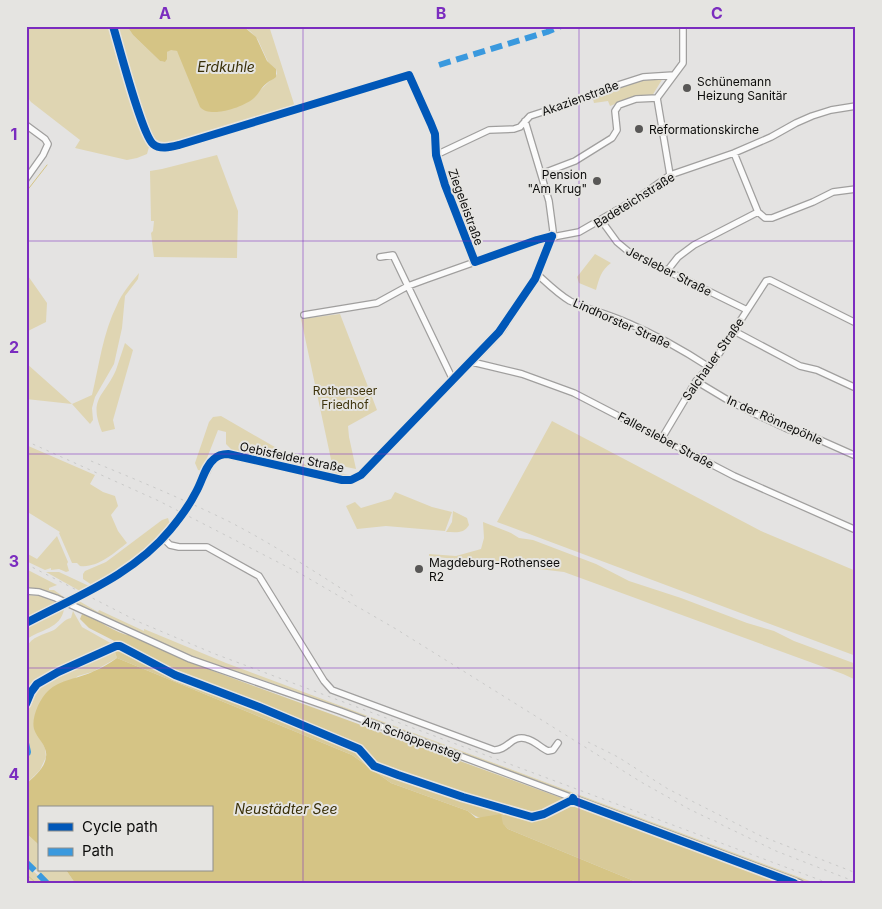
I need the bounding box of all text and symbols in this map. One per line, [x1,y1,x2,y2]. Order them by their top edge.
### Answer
text: A [159,3,171,23]
text: B [436,3,446,23]
text: C [711,3,723,23]
water label: Erdkuhle [197,58,255,75]
place label: Schünemann Heizung Sanitär [697,74,788,103]
street label: Akazienstraße [539,77,621,119]
marker: Schünemann Heizung Sanitär [681,82,693,94]
place label: Reformationskirche [649,122,759,137]
marker: Reformationskirche [633,123,645,135]
text: 1 [11,124,17,144]
street label: Ziegeleistraße [445,167,487,247]
place label: Pension "Am Krug" [528,167,587,196]
street label: Badeteichstraße [591,169,677,231]
marker: Pension "Am Krug" [591,175,603,187]
street label: Jersleber Straße [624,243,714,299]
street label: Lindhorster Straße [571,295,673,351]
street label: Salchauer Straße [679,315,747,403]
text: 2 [9,337,19,357]
park label: Rothenseer Friedhof [313,383,378,412]
street label: In der Rönnepöhle [725,392,825,448]
street label: Fallersleber Straße [615,408,717,472]
street label: Oebisfelder Straße [238,439,346,475]
text: 3 [9,551,19,571]
place label: Magdeburg-Rothensee R2 [429,555,560,584]
marker: Magdeburg-Rothensee R2 [413,563,425,575]
street label: Am Schöppensteg [360,713,464,763]
text: 4 [9,764,20,784]
water label: Neustädter See [234,800,338,817]
legend [38,806,212,872]
text: Cycle path [82,817,158,836]
text: Path [82,841,114,860]

